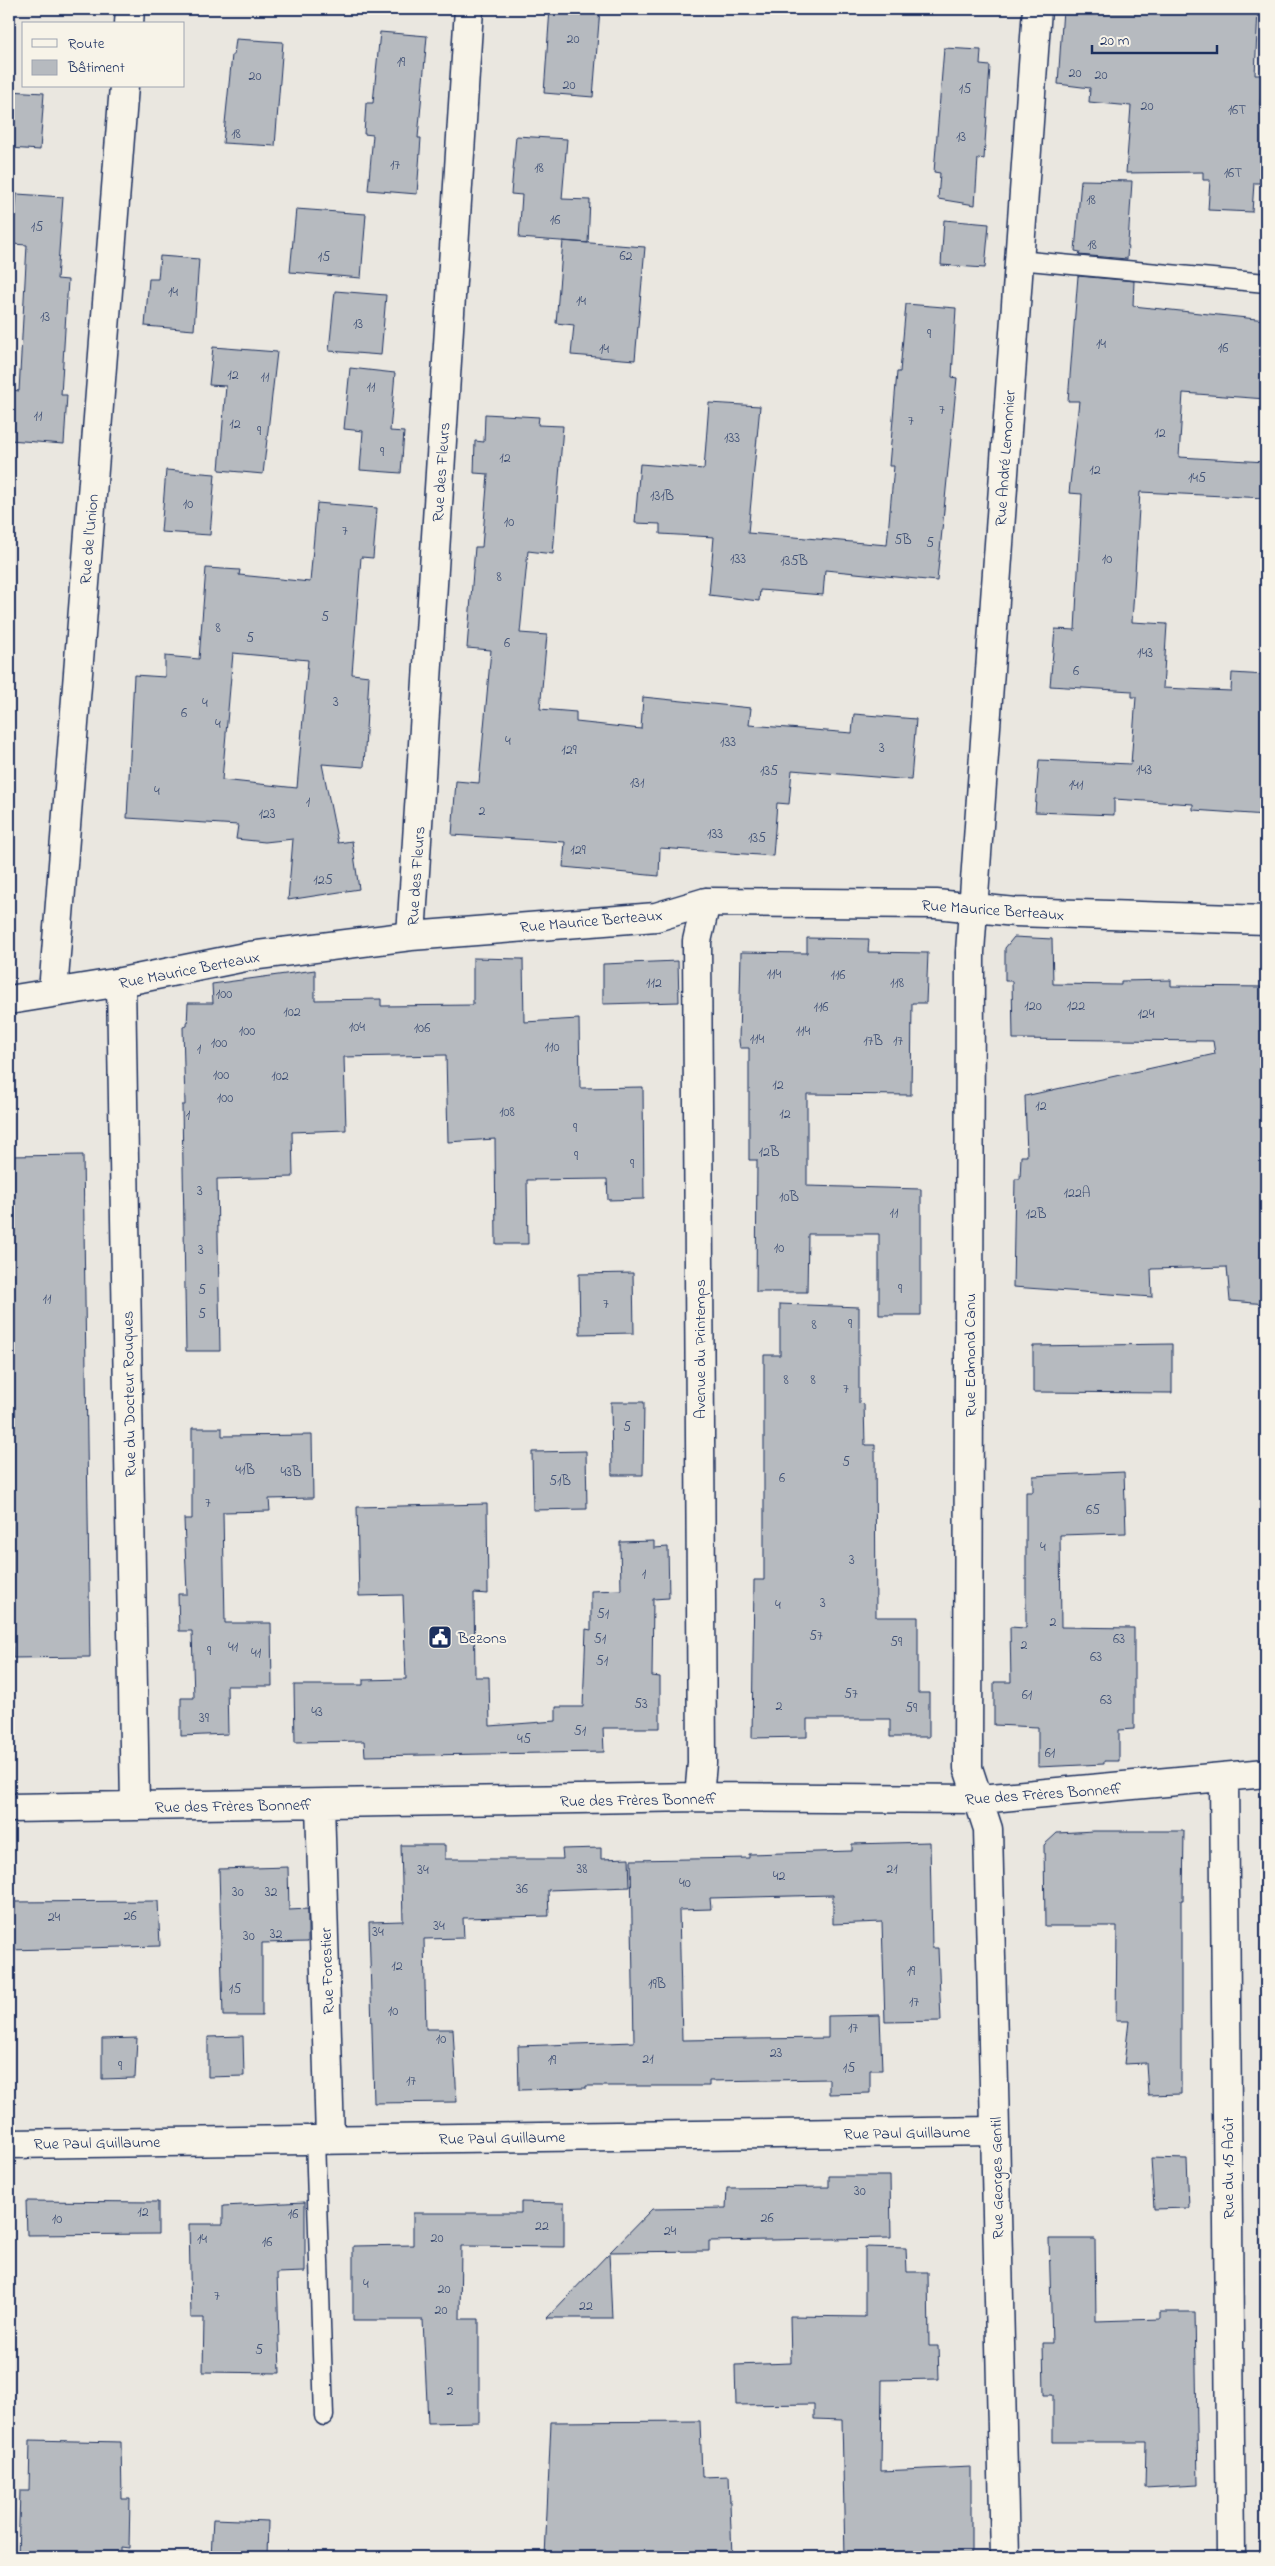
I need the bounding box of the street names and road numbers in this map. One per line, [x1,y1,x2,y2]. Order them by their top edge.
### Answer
street label: Rue André Lemonnier [989,389,1023,527]
street label: Rue des Fleurs [427,421,457,523]
street label: Rue de l'Union [74,493,106,585]
street label: Rue des Fleurs [402,825,432,927]
street label: Rue Maurice Berteaux [921,894,1065,928]
street label: Rue Maurice Berteaux [519,904,663,940]
street label: Rue Maurice Berteaux [117,946,262,996]
street label: Avenue du Printemps [689,1279,713,1419]
street label: Rue Edmond Canu [959,1293,983,1417]
street label: Rue du Docteur Rouques [117,1311,143,1477]
street label: Rue des Frères Bonneff [964,1778,1123,1812]
street label: Rue des Frères Bonneff [560,1788,717,1814]
street label: Rue des Frères Bonneff [155,1794,312,1820]
street label: Rue Forestier [314,1927,342,2015]
street label: Rue Georges Gentil [985,2116,1011,2239]
street label: Rue du 15 Août [1217,2116,1241,2219]
street label: Rue Paul Guillaume [844,2121,971,2147]
street label: Rue Paul Guillaume [439,2126,566,2152]
street label: Rue Paul Guillaume [34,2131,161,2157]

